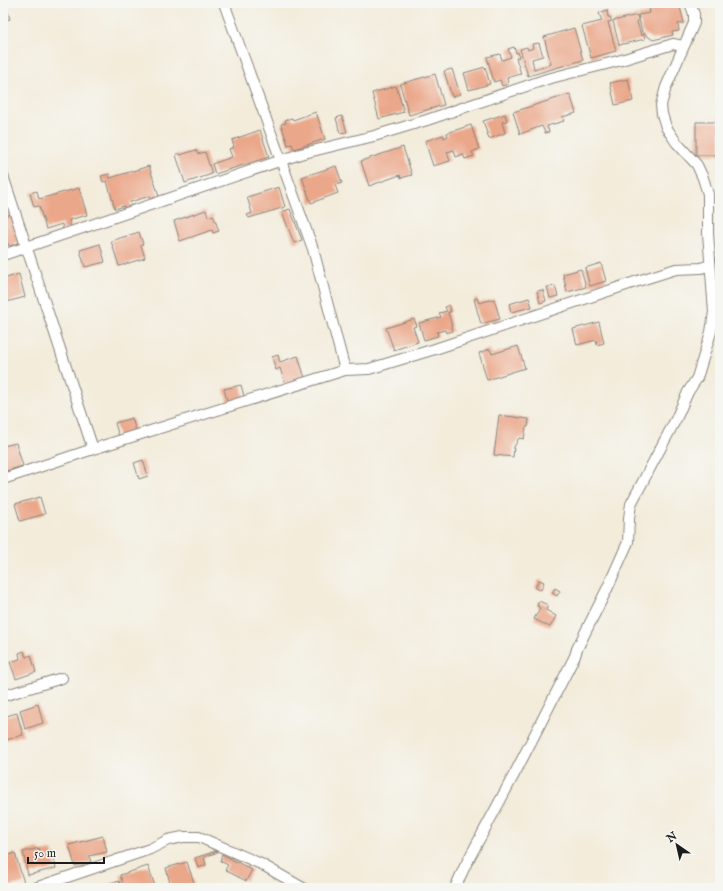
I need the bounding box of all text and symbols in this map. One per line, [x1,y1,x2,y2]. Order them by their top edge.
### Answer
north arrow [657,825,697,865]
text: N [663,829,680,847]
scale bar [28,839,104,865]
text: 50 m [34,846,56,861]

